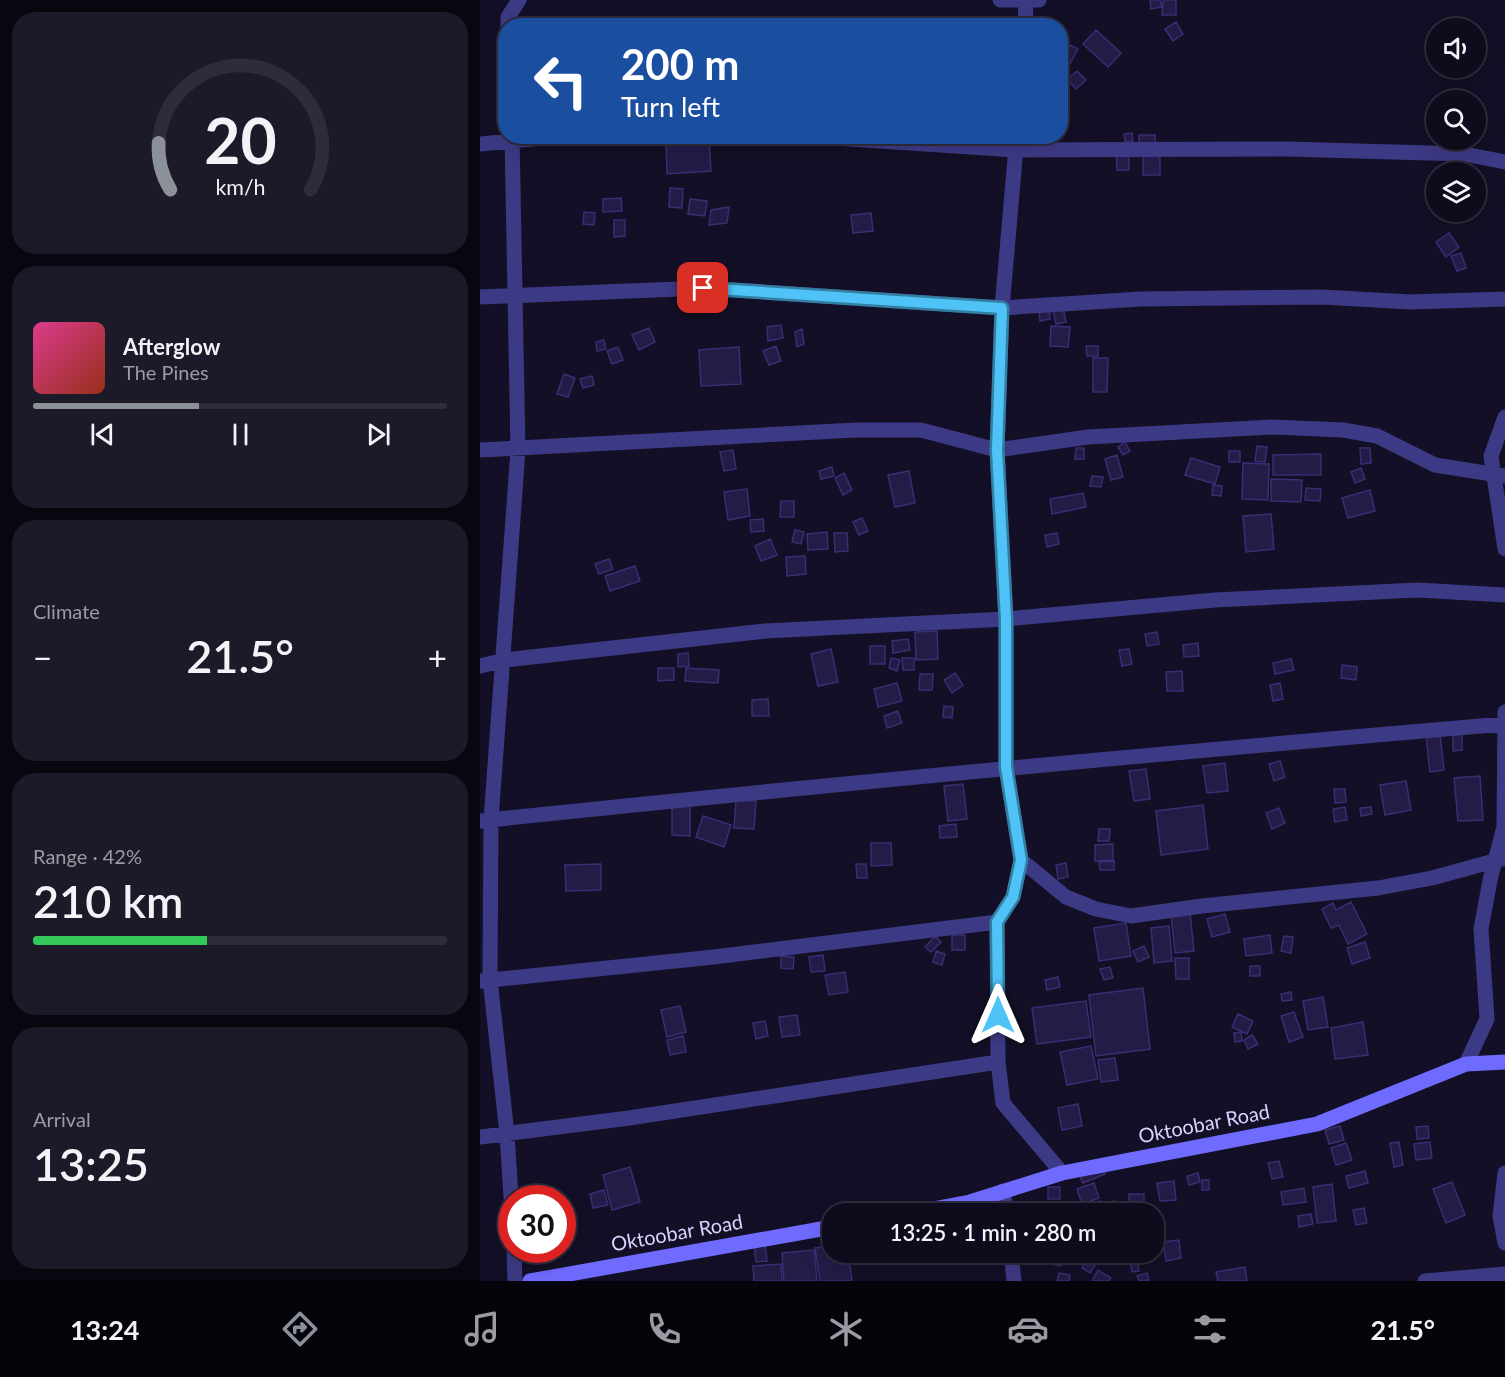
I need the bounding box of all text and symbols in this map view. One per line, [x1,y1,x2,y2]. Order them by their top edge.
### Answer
map controls [1426,18,1486,222]
button: sound [1426,18,1486,78]
text: 200 m [621,39,739,89]
icon: left [522,42,600,120]
text: Turn left [621,90,720,123]
button: search [1426,90,1486,150]
text: 20 [204,102,276,177]
button: layers [1426,162,1486,222]
text: km/h [215,174,265,200]
pin [677,262,728,313]
icon: arrive [686,271,719,304]
text: Afterglow [123,333,220,360]
text: The Pines [123,360,209,384]
icon: previous [86,418,119,451]
icon: pause [224,418,257,451]
icon: next [362,418,395,451]
text: Climate [33,599,100,623]
text: 21.5° [186,629,294,683]
text: − [33,637,52,677]
text: + [428,637,447,677]
text: Range · 42% [33,844,142,868]
text: 210 km [33,874,183,928]
position arrow [966,983,1030,1047]
street label: Oktoobar Road [1136,1099,1272,1148]
text: Arrival [33,1107,91,1131]
text: 13:25 [33,1137,149,1191]
speed limit sign: 30 [498,1185,576,1263]
street label: Oktoobar Road [609,1209,745,1255]
text: 13:25 · 1 min · 280 m [890,1219,1096,1246]
icon: directions [279,1308,321,1350]
icon: music [461,1308,503,1350]
icon: phone [643,1308,685,1350]
icon: climate [825,1308,867,1350]
icon: car [1007,1308,1049,1350]
icon: filters [1189,1308,1231,1350]
text: 13:24 [70,1313,140,1346]
text: 21.5° [1370,1313,1435,1346]

